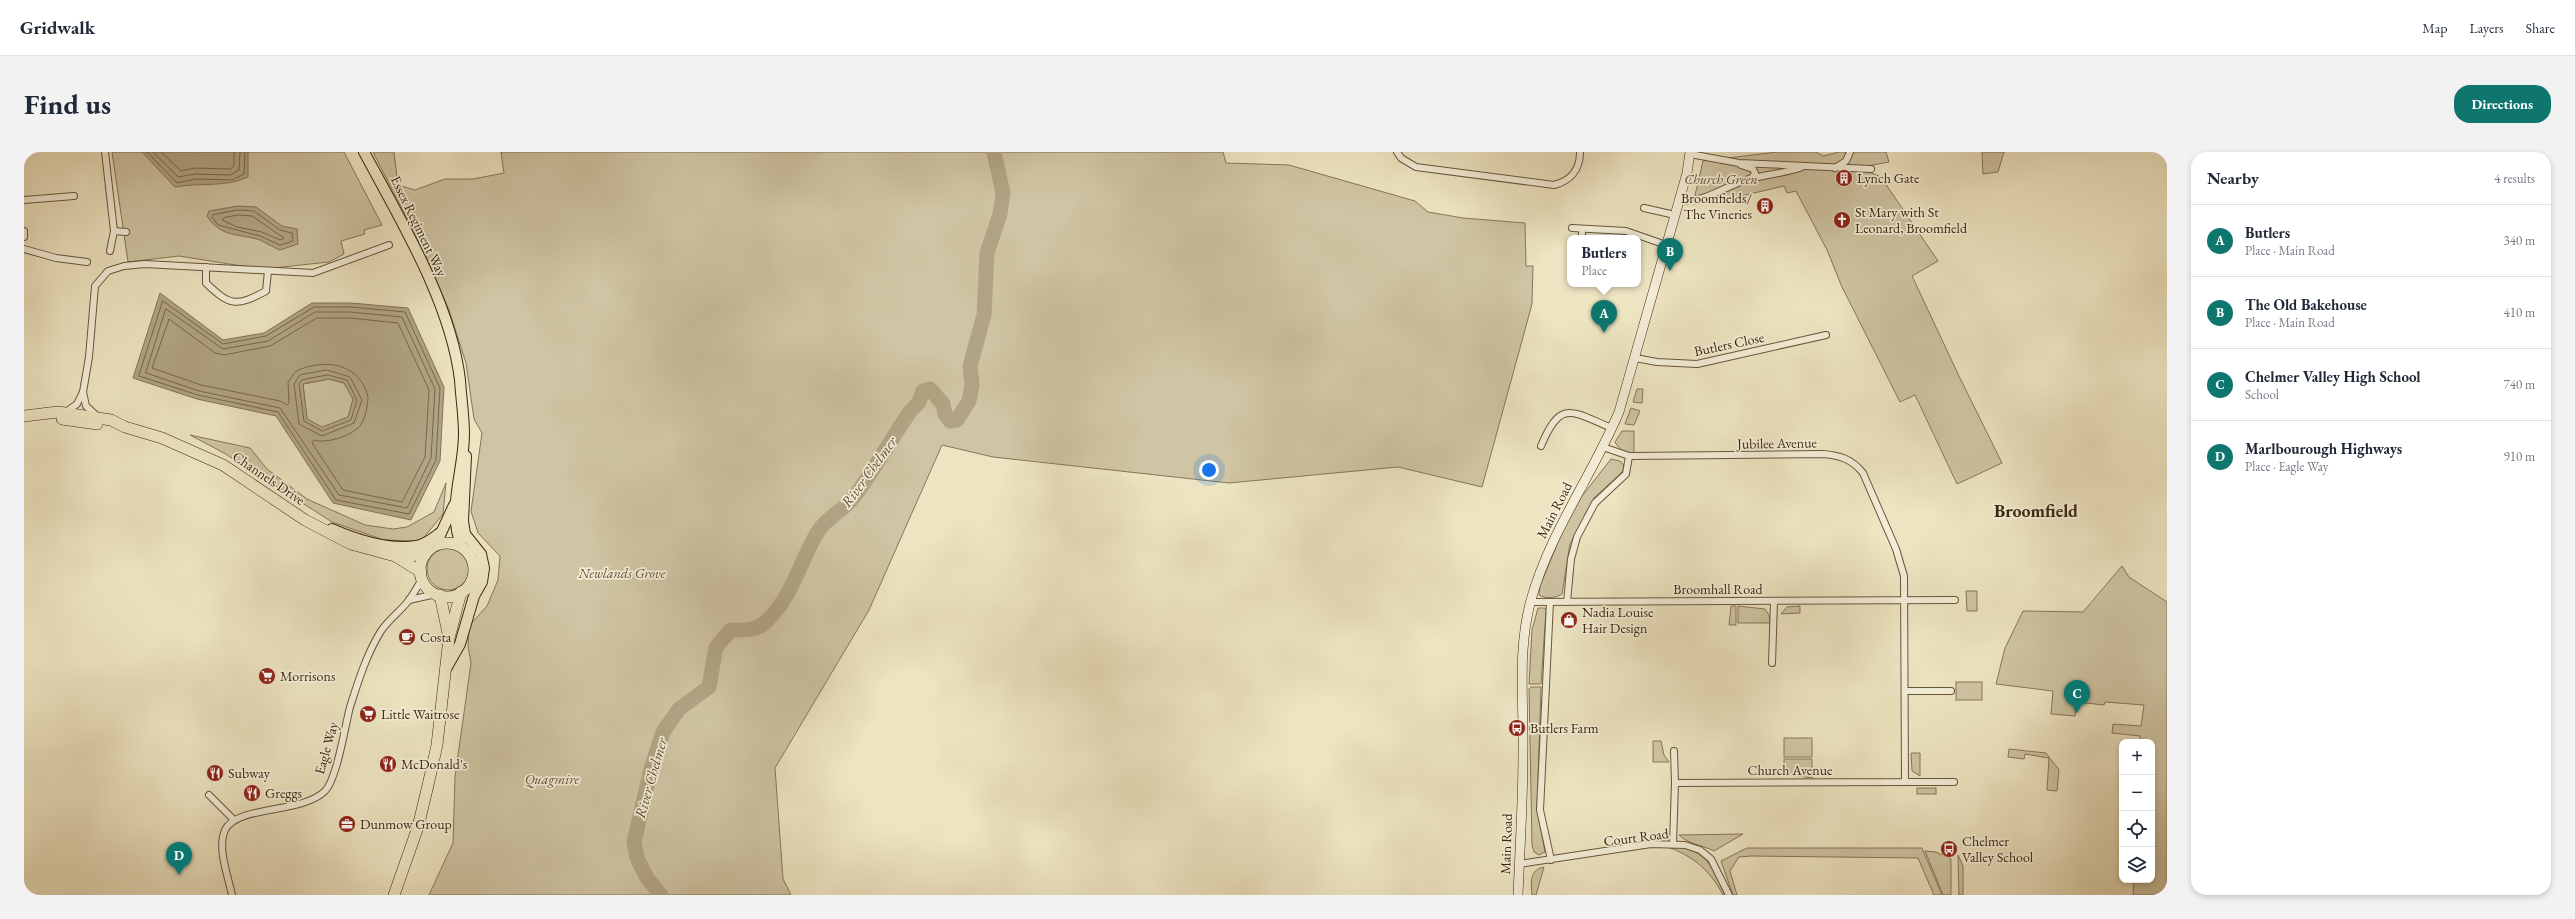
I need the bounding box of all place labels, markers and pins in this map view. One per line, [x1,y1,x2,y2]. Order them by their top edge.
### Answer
building icon: Lynch Gate [1834,168,1854,188]
place label: Lynch Gate [1857,169,1920,187]
place label: Broomfields/ The Vineries [1681,189,1752,223]
building icon: Broomfields/ The Vineries [1755,196,1775,216]
place label: St Mary with St Leonard, Broomfield [1855,203,1968,237]
church icon: St Mary with St Leonard, Broomfield [1832,210,1852,230]
pin: B [1657,238,1683,271]
pin: A [1591,300,1617,333]
place label: Nadia Louise Hair Design [1582,603,1654,637]
shop icon: Nadia Louise Hair Design [1559,610,1579,630]
cafe icon: Costa [397,627,417,647]
place label: Costa [420,628,452,646]
supermarket icon: Morrisons [257,666,277,686]
place label: Morrisons [280,667,336,685]
pin: C [2064,680,2090,713]
supermarket icon: Little Waitrose [358,704,378,724]
place label: Little Waitrose [381,705,460,723]
bus stop icon: Butlers Farm [1507,718,1527,738]
place label: Butlers Farm [1530,719,1599,737]
restaurant icon: McDonald's [378,754,398,774]
place label: McDonald's [401,755,468,773]
restaurant icon: Subway [205,763,225,783]
place label: Subway [228,764,271,782]
restaurant icon: Greggs [242,783,262,803]
place label: Greggs [265,784,303,802]
office icon: Dunmow Group [337,814,357,834]
place label: Dunmow Group [360,815,452,833]
place label: Chelmer Valley School [1962,832,2034,866]
bus stop icon: Chelmer Valley School [1939,839,1959,859]
pin: D [166,842,192,875]

